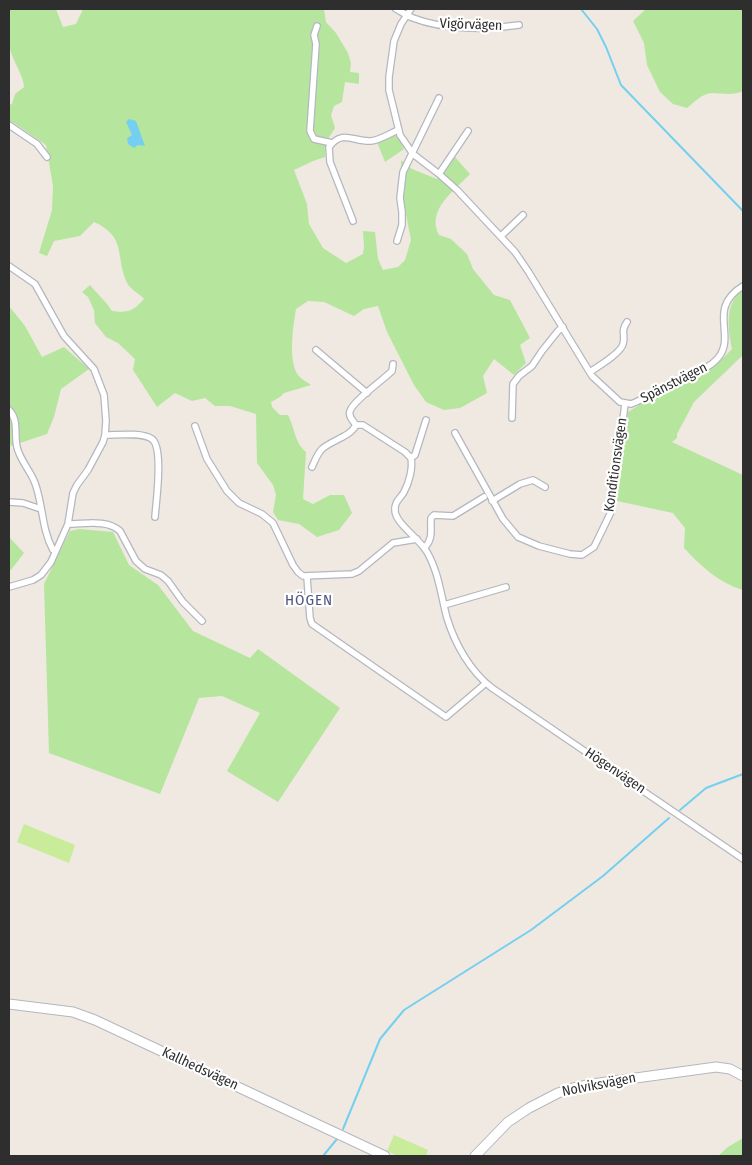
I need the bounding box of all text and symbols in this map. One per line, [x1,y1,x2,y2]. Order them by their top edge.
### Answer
street label: Vigörvägen [439,16,503,34]
street label: Spänstvägen [638,359,710,407]
street label: Konditionsvägen [601,417,631,513]
district label: HÖGEN [284,592,334,610]
street label: Högenvägen [581,745,649,797]
street label: Kallhedsvägen [159,1044,241,1094]
street label: Nolviksvägen [561,1070,637,1100]

